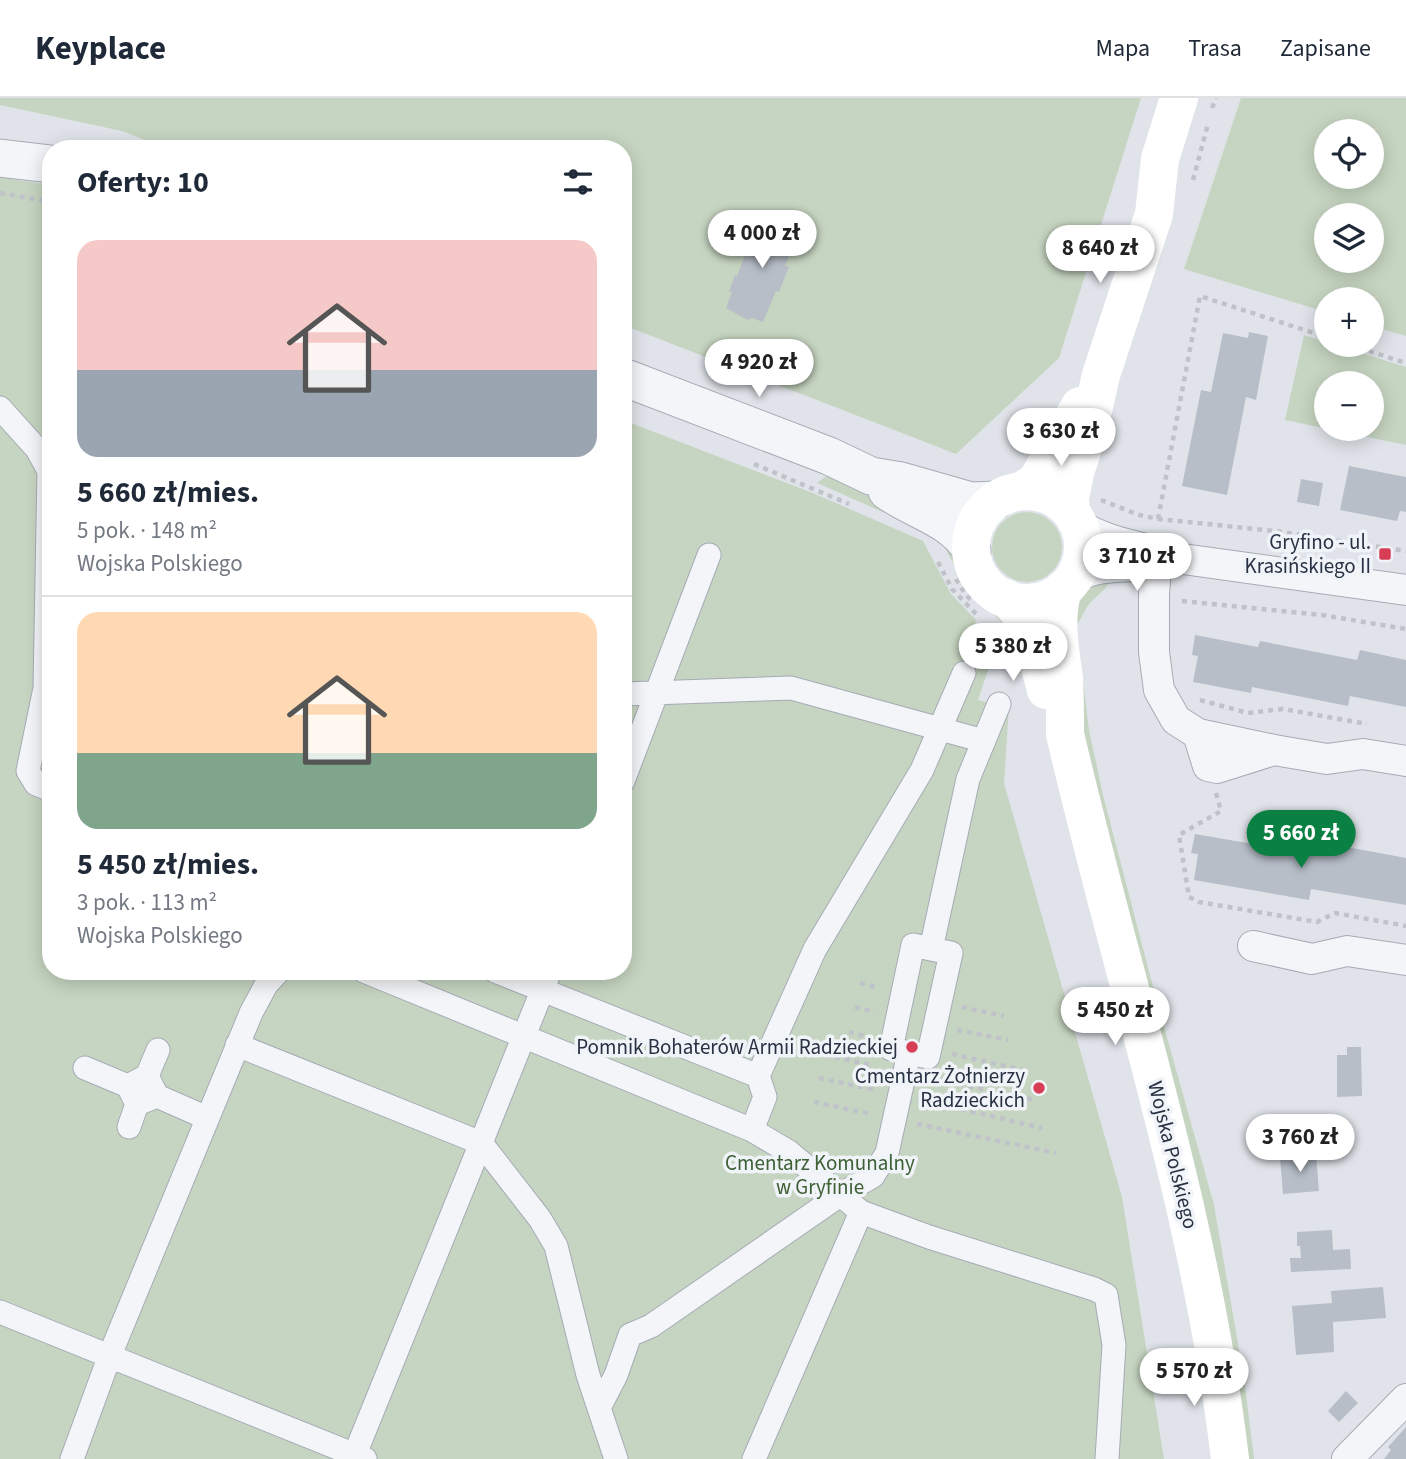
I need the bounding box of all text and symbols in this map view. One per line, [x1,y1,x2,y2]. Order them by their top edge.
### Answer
text: Keyplace [35,25,166,72]
text: Mapa [1096,31,1150,66]
text: Trasa [1188,31,1242,66]
text: Zapisane [1280,31,1371,66]
map controls [1314,119,1384,441]
button: locate [1314,119,1384,189]
text: Oferty: 10 [77,161,209,204]
icon: filters [559,163,597,201]
button: layers [1314,203,1384,273]
pin: 4 000 zł [690,211,834,270]
text: 4 000 zł [724,216,800,249]
pin: 8 640 zł [1028,226,1172,285]
text: 8 640 zł [1062,231,1138,264]
icon: home [274,285,400,411]
button: + [1314,287,1384,357]
pin: 4 920 zł [687,340,831,399]
text: 4 920 zł [721,345,797,378]
button: − [1314,371,1384,441]
pin: 3 630 zł [989,408,1133,468]
text: 3 630 zł [1023,414,1099,447]
text: 5 660 zł/mies. [77,471,259,514]
text: 5 pok. · 148 m² [77,514,217,547]
place label: Gryfino - ul. Krasińskiego II [1245,527,1371,581]
pin: 3 710 zł [1065,533,1209,593]
text: 3 710 zł [1099,539,1175,572]
marker: Gryfino - ul. Krasińskiego II [1377,546,1393,562]
text: Wojska Polskiego [77,547,243,580]
pin: 5 380 zł [941,624,1085,683]
text: 5 380 zł [975,629,1051,662]
icon: home [274,657,400,783]
pin: 5 660 zł [1229,810,1373,870]
text: 5 660 zł [1263,816,1339,849]
text: 5 450 zł/mies. [77,843,259,886]
text: 3 pok. · 113 m² [77,886,217,919]
text: Wojska Polskiego [77,919,243,952]
pin: 5 450 zł [1043,988,1187,1047]
text: 5 450 zł [1077,993,1153,1026]
place label: Pomnik Bohaterów Armii Radzieckiej [576,1032,898,1062]
marker: Pomnik Bohaterów Armii Radzieckiej [904,1039,920,1055]
place label: Cmentarz Żołnierzy Radzieckich [855,1061,1025,1115]
street label: Wojska Polskiego [1140,1078,1206,1232]
marker: Cmentarz Żołnierzy Radzieckich [1031,1080,1047,1096]
pin: 3 760 zł [1228,1114,1372,1174]
text: 3 760 zł [1262,1120,1338,1153]
park label: Cmentarz Komunalny w Gryfinie [725,1148,915,1202]
pin: 5 570 zł [1122,1348,1266,1408]
text: 5 570 zł [1156,1354,1232,1387]

